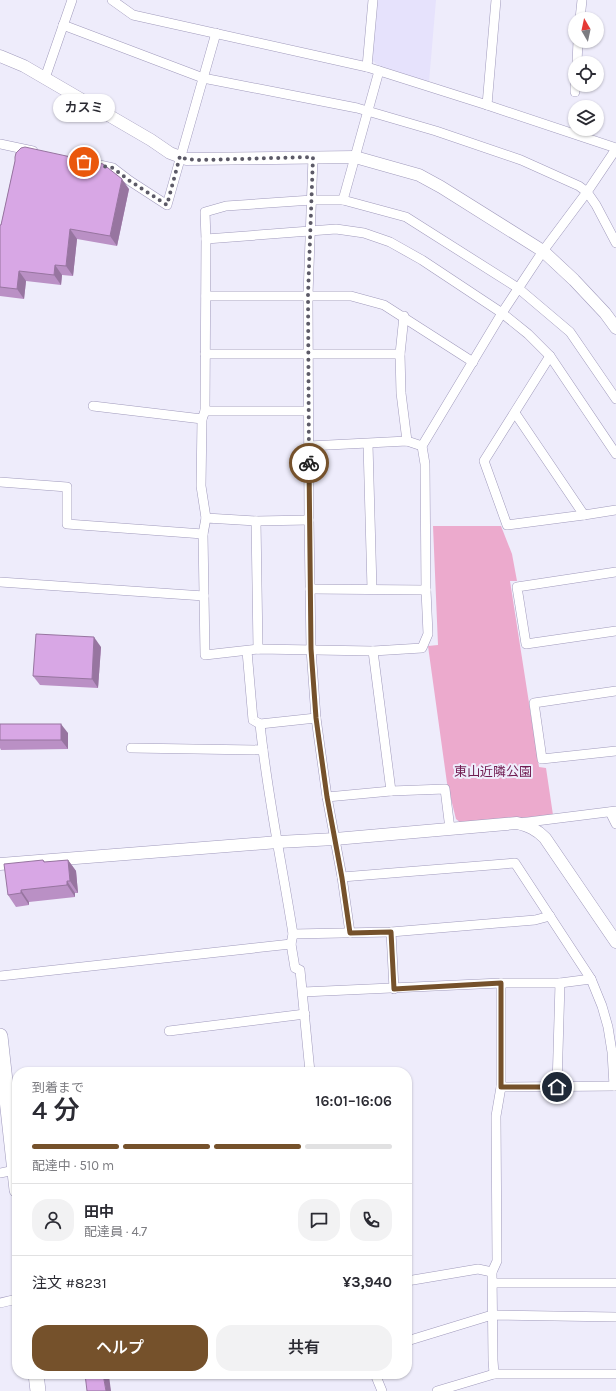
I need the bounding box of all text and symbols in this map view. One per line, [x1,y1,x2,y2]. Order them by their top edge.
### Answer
north arrow [568,12,604,48]
map controls [568,12,604,136]
button: locate [568,56,604,92]
callout: カスミ [53,94,115,122]
text: カスミ [64,100,104,115]
button: layers [568,100,604,136]
pin [67,145,101,179]
icon: bag [73,151,95,173]
courier [289,443,329,483]
icon: bike [298,452,320,474]
park label: 東山近隣公園 [454,764,532,779]
pin [540,1070,574,1104]
icon: home [546,1076,568,1098]
text: 到着まで [32,1080,84,1095]
text: 16:01–16:06 [315,1092,392,1110]
text: 4 分 [32,1095,80,1126]
text: 配達中 · 510 m [32,1158,114,1173]
button: person [32,1199,74,1241]
button: chat [298,1199,340,1241]
button: phone [350,1199,392,1241]
text: 田中 [84,1203,114,1221]
text: 配達員 · 4.7 [84,1224,147,1239]
text: ¥3,940 [343,1273,392,1291]
text: 注文 #8231 [32,1274,107,1292]
button: ヘルプ [32,1325,208,1371]
button: 共有 [216,1325,392,1371]

